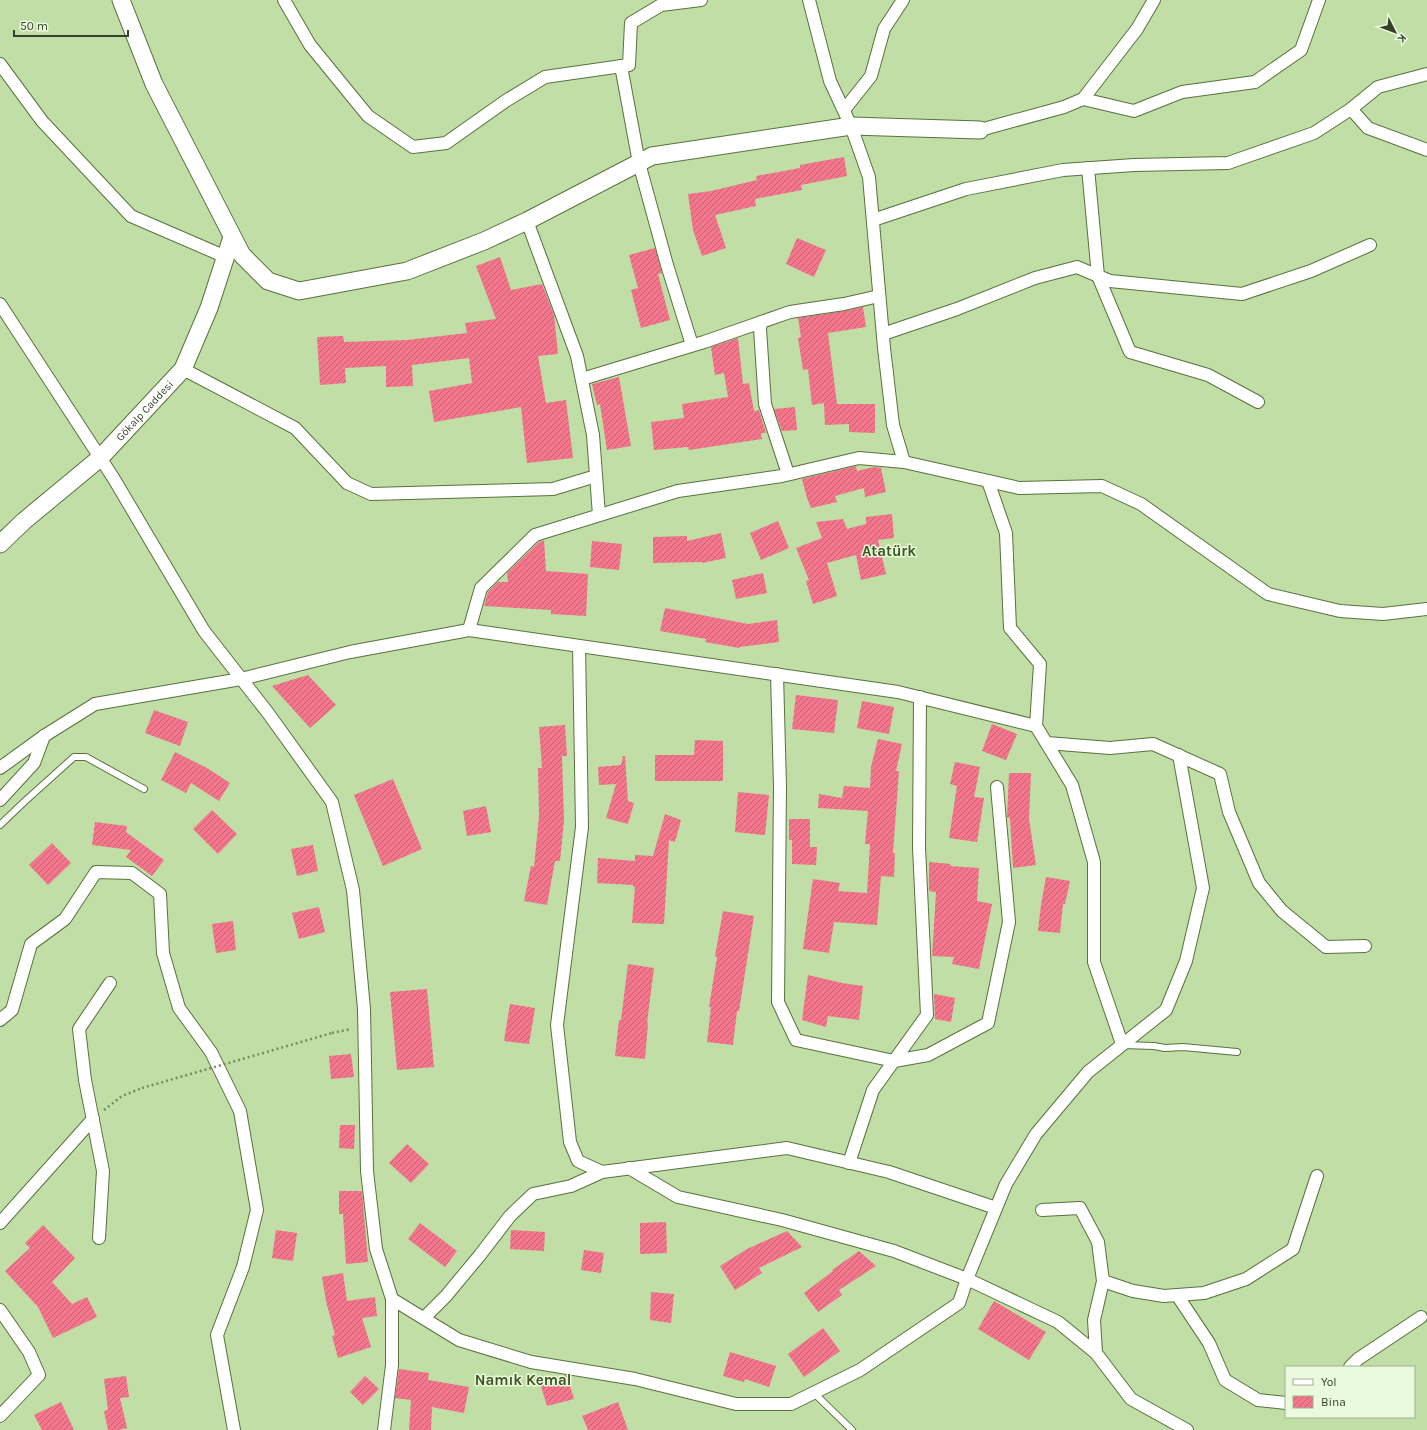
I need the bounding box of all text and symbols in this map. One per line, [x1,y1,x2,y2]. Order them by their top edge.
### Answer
scale bar [14,12,128,38]
north arrow [1375,12,1415,52]
text: 50 m [20,19,48,33]
text: K [1394,31,1409,46]
street label: Gökalp Caddesi [113,377,176,443]
district label: Atatürk [862,542,916,560]
legend [1285,1366,1415,1418]
district label: Namık Kemal [475,1371,571,1389]
text: Yol [1321,1375,1337,1389]
text: Bina [1321,1395,1346,1409]

